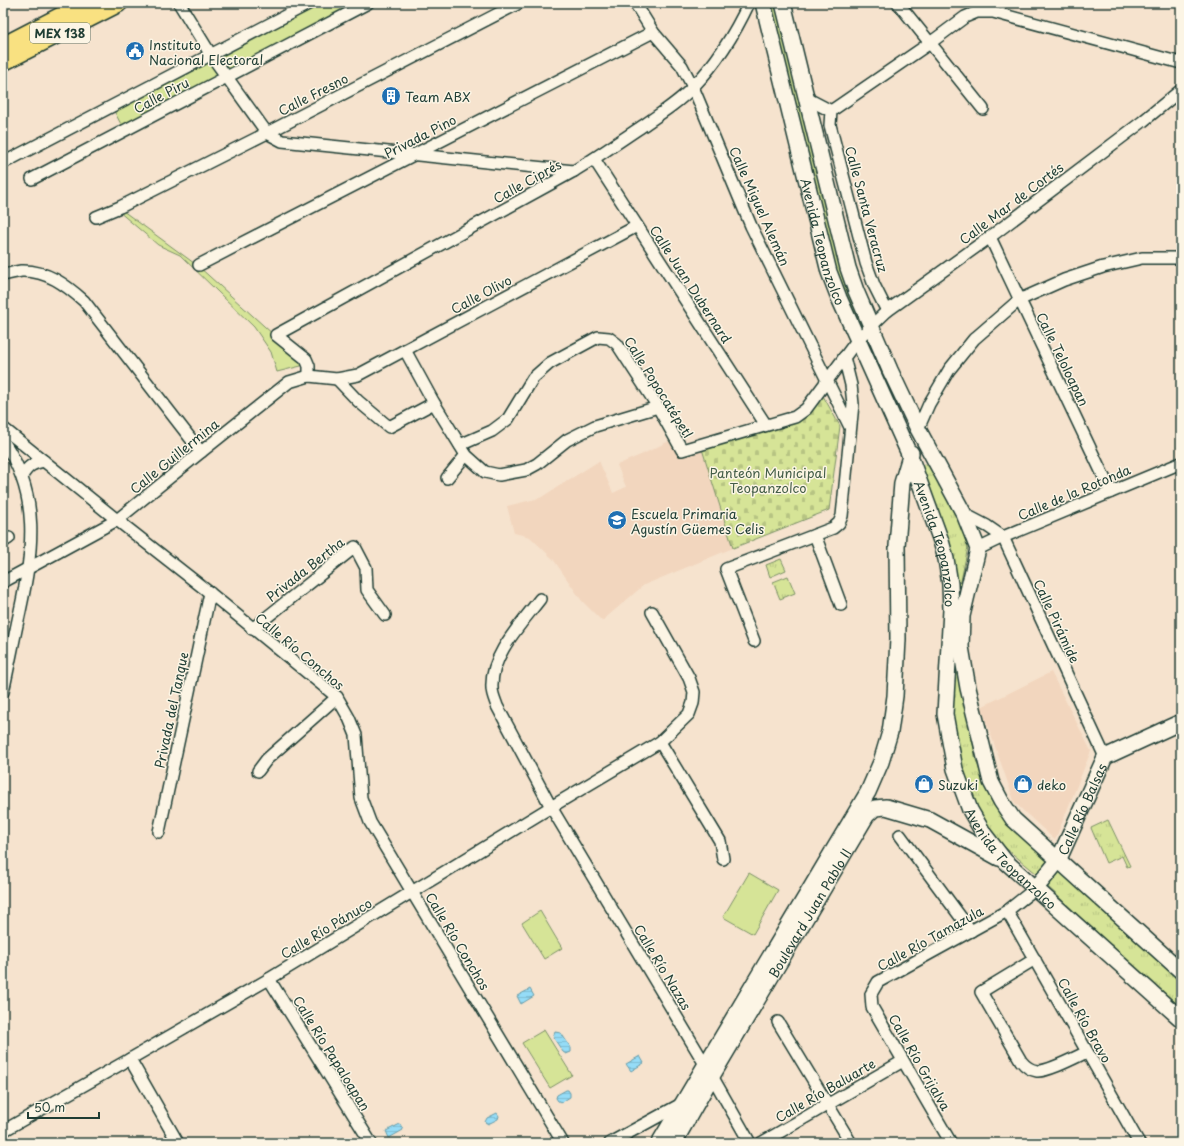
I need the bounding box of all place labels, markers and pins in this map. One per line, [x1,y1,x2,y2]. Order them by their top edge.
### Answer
place label: Instituto Nacional Electoral [149,35,263,69]
public building icon: Instituto Nacional Electoral [124,40,146,62]
building icon: Team ABX [380,85,402,107]
place label: Team ABX [405,87,471,106]
place label: Escuela Primaria Agustín Güemes Celis [631,504,764,538]
school or university icon: Escuela Primaria Agustín Güemes Celis [606,509,628,531]
shop icon: Suzuki [913,773,935,795]
shop icon: deko [1012,773,1034,795]
place label: Suzuki [938,775,978,794]
place label: deko [1037,775,1066,794]

